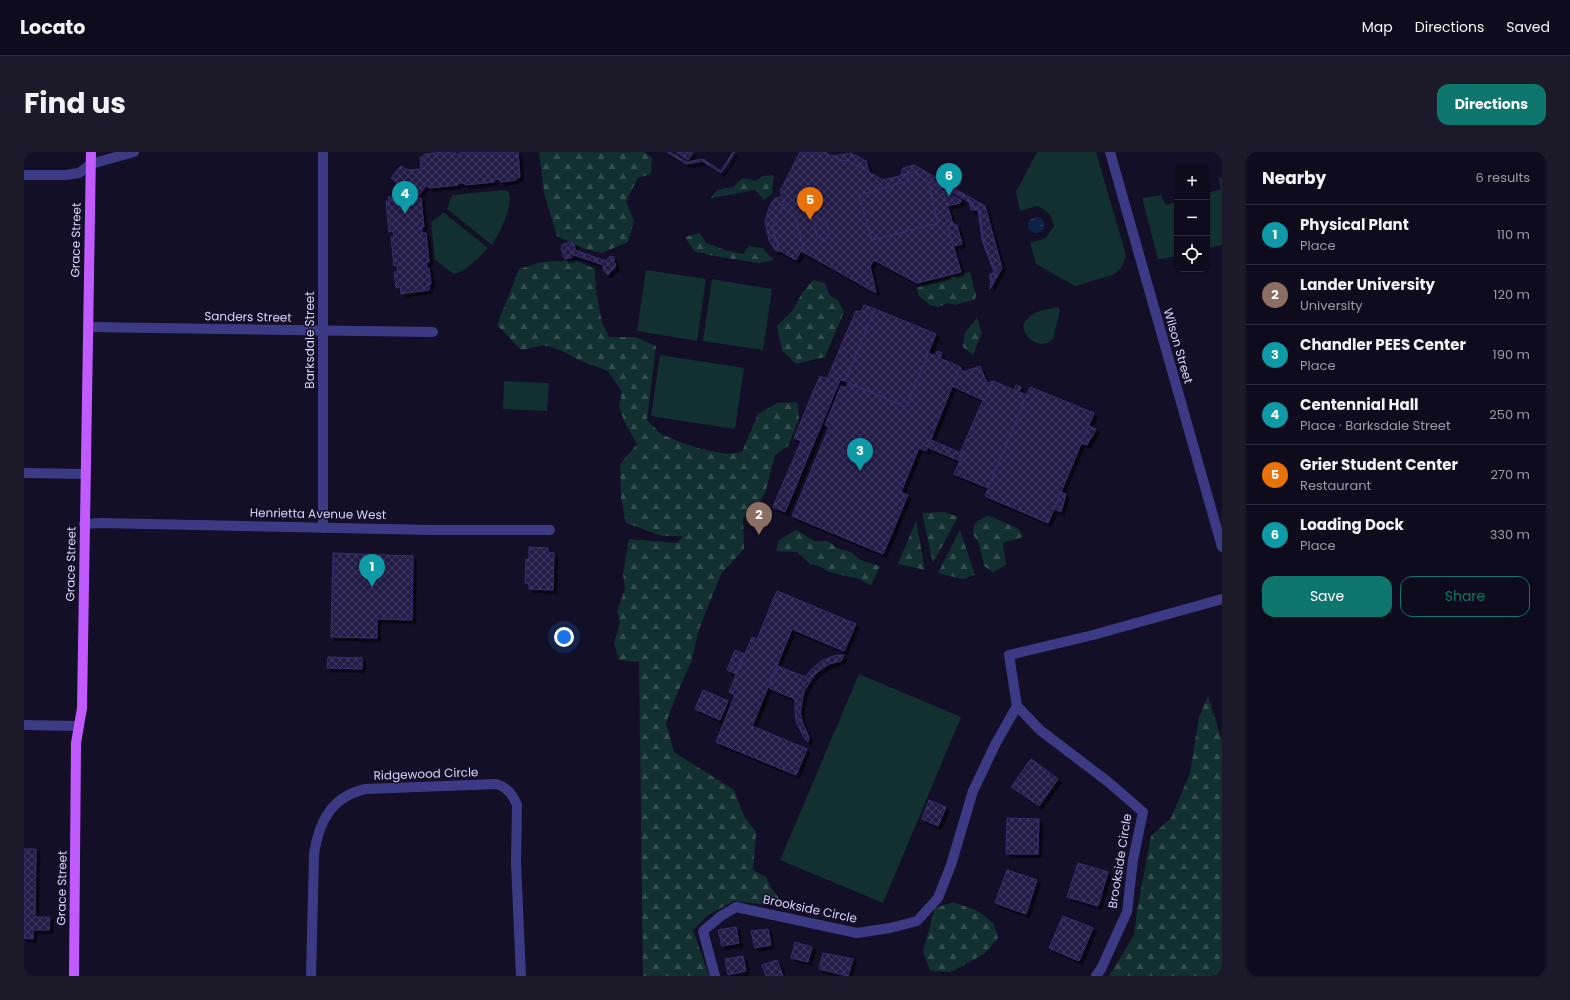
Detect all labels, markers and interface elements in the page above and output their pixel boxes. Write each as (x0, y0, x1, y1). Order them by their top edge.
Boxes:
text: Locato (20, 14, 85, 41)
text: Map (1362, 17, 1393, 37)
text: Directions (1415, 17, 1484, 37)
text: Saved (1506, 17, 1550, 37)
text: Find us (24, 84, 126, 123)
button: Directions (1437, 84, 1546, 125)
pin: 6 (936, 163, 962, 196)
map controls (1174, 164, 1210, 272)
button: + (1174, 164, 1210, 200)
text: Nearby (1262, 166, 1326, 190)
text: 6 results (1476, 168, 1530, 187)
pin: 4 (392, 181, 418, 214)
pin: 5 (797, 187, 823, 220)
button: − (1174, 200, 1210, 236)
street label: Grace Street (66, 202, 85, 278)
text: Physical Plant (1300, 214, 1409, 235)
text: 1 (1273, 225, 1277, 244)
text: 110 m (1497, 225, 1530, 244)
button: locate (1174, 236, 1210, 272)
text: Place (1300, 236, 1335, 255)
text: Lander University (1300, 274, 1435, 295)
text: 2 (1271, 285, 1279, 304)
text: 120 m (1493, 285, 1530, 304)
street label: Barksdale Street (301, 291, 318, 389)
text: University (1300, 296, 1363, 315)
street label: Wilson Street (1160, 306, 1197, 385)
street label: Sanders Street (204, 307, 292, 326)
text: Chandler PEES Center (1300, 334, 1466, 355)
text: 3 (1271, 345, 1279, 364)
text: 190 m (1493, 345, 1530, 364)
text: Place (1300, 356, 1335, 375)
text: Centennial Hall (1300, 394, 1419, 415)
text: 4 (1271, 405, 1279, 424)
text: 250 m (1489, 405, 1530, 424)
text: Place · Barksdale Street (1300, 416, 1451, 435)
pin: 3 (847, 438, 873, 471)
text: Grier Student Center (1300, 454, 1458, 475)
text: 5 (1271, 465, 1279, 484)
text: 270 m (1490, 465, 1530, 484)
text: Restaurant (1300, 476, 1371, 495)
pin: 2 (746, 502, 772, 535)
street label: Henrietta Avenue West (250, 504, 386, 523)
text: Loading Dock (1300, 514, 1404, 535)
text: 6 (1271, 525, 1279, 544)
text: 330 m (1490, 525, 1530, 544)
street label: Grace Street (61, 526, 80, 602)
text: Place (1300, 536, 1335, 555)
pin: 1 (359, 554, 385, 587)
button: Save (1262, 576, 1392, 617)
button: Share (1400, 576, 1530, 617)
your location (554, 627, 574, 647)
street label: Ridgewood Circle (373, 763, 479, 784)
street label: Brookside Circle (1104, 812, 1135, 910)
street label: Grace Street (52, 850, 71, 926)
street label: Brookside Circle (762, 890, 859, 927)

